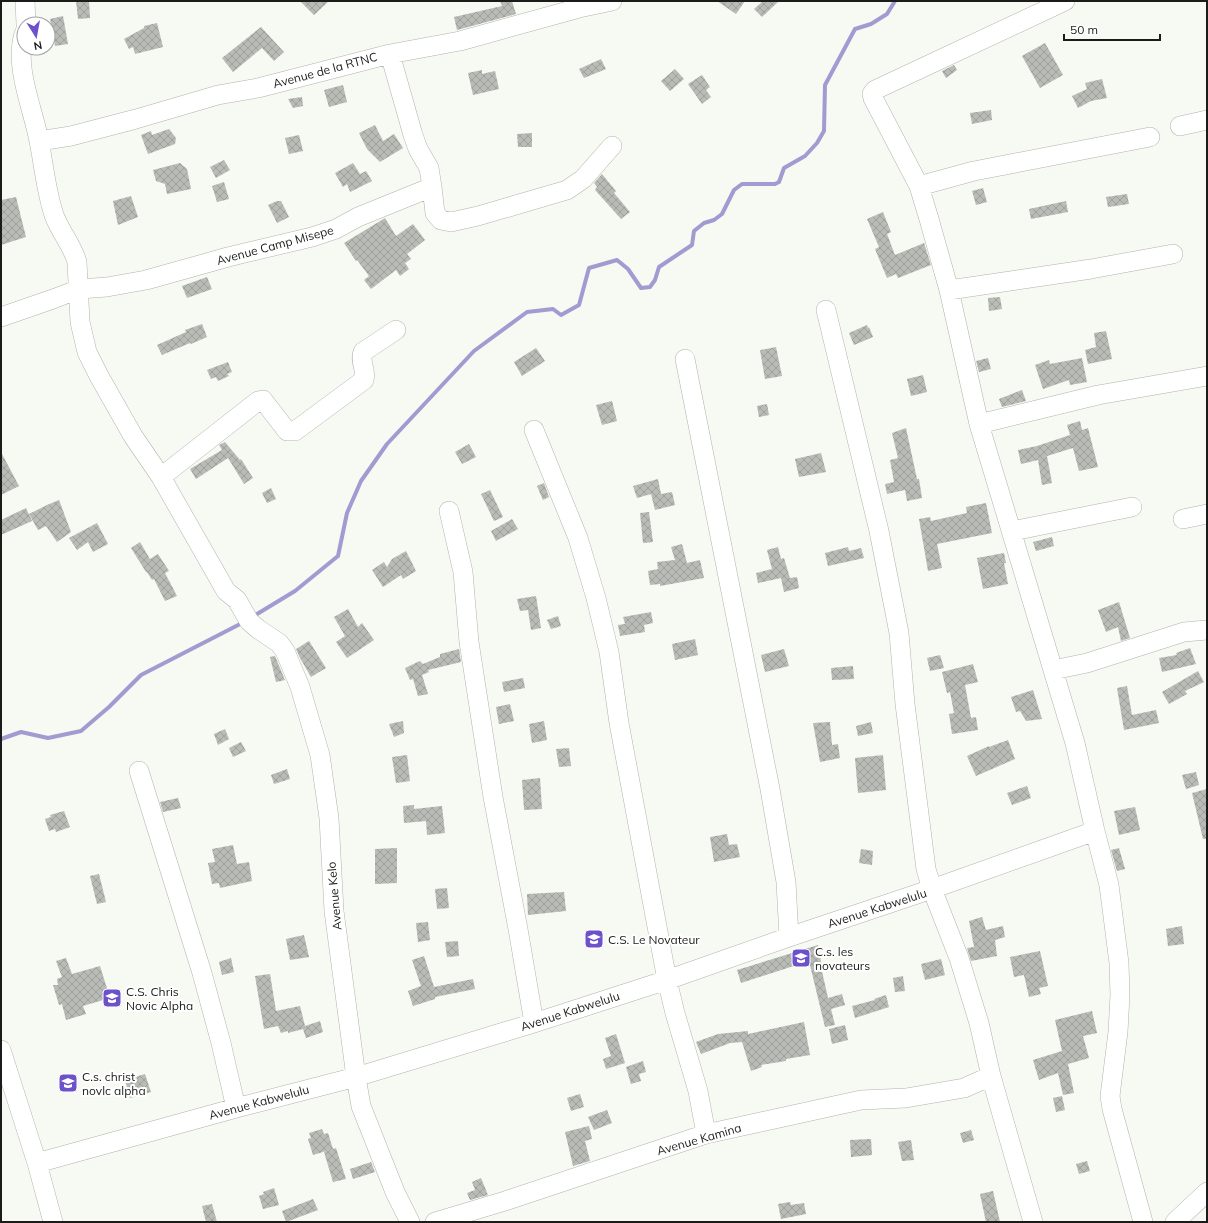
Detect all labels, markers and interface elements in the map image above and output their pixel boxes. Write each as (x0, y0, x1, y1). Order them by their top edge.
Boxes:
north arrow (16, 16, 56, 56)
scale bar (1064, 16, 1160, 42)
text: 50 m (1070, 22, 1098, 37)
text: N (32, 38, 43, 53)
street label: Avenue de la RTNC (271, 49, 379, 91)
street label: Avenue Camp Misepe (215, 222, 335, 268)
street label: Avenue Kelo (324, 861, 344, 931)
street label: Avenue Kabwelulu (826, 885, 928, 931)
school or university icon: C.S. Le Novateur (583, 928, 605, 950)
place label: C.S. Le Novateur (608, 932, 700, 947)
place label: C.s. les novateurs (815, 944, 870, 973)
school or university icon: C.s. les novateurs (790, 947, 812, 969)
place label: C.S. Chris Novic Alpha (126, 984, 193, 1013)
school or university icon: C.S. Chris Novic Alpha (101, 987, 123, 1009)
street label: Avenue Kabwelulu (519, 988, 621, 1034)
place label: C.s. christ novlc alpha (82, 1069, 146, 1098)
school or university icon: C.s. christ novlc alpha (57, 1072, 79, 1094)
street label: Avenue Kabwelulu (207, 1081, 311, 1123)
street label: Avenue Kamina (655, 1120, 743, 1158)

